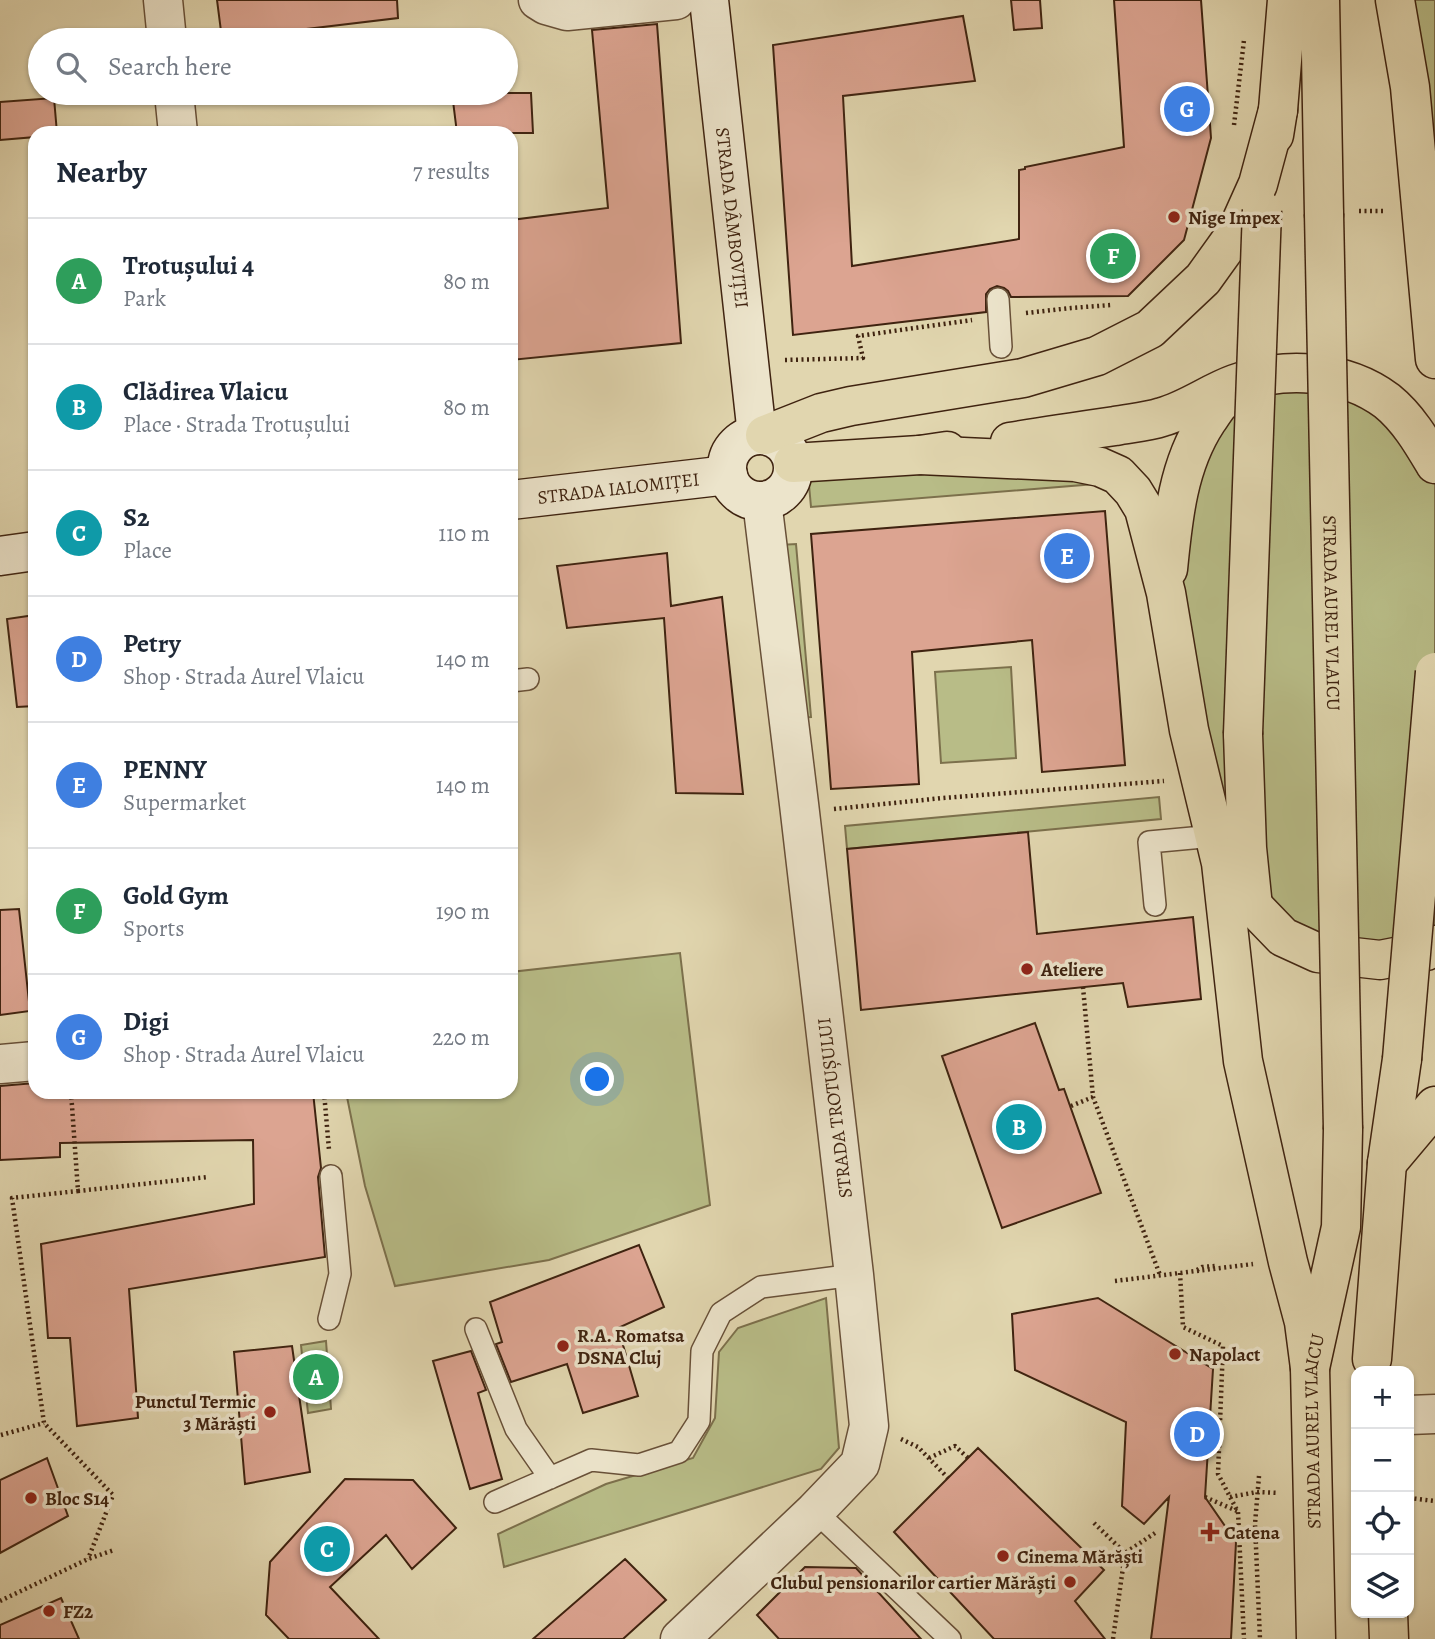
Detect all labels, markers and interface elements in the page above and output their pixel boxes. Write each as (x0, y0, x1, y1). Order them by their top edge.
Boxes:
search box (28, 28, 518, 105)
icon: search (52, 48, 90, 86)
text: Search here (108, 49, 232, 84)
pin: G (1164, 83, 1210, 135)
street label: STRADA DÂMBOVIȚEI (709, 126, 755, 310)
text: Nearby (56, 152, 147, 192)
text: 7 results (413, 156, 490, 187)
place label: Nige Impex (1188, 205, 1280, 231)
marker: Nige Impex (1166, 209, 1182, 225)
pin: F (1090, 230, 1136, 282)
text: Trotușului 4 (123, 248, 254, 283)
text: A (72, 266, 86, 297)
text: 80 m (443, 266, 490, 297)
text: Park (123, 283, 166, 314)
text: Clădirea Vlaicu (123, 374, 288, 409)
text: B (72, 392, 86, 423)
text: 80 m (443, 392, 490, 423)
text: Place · Strada Trotușului (123, 409, 350, 440)
street label: STRADA IALOMIȚEI (536, 466, 701, 511)
text: S2 (123, 500, 150, 535)
street label: STRADA AUREL VLAICU (1316, 515, 1346, 711)
text: C (72, 518, 86, 549)
text: 110 m (438, 518, 490, 549)
pin: E (1044, 530, 1090, 582)
text: Place (123, 535, 172, 566)
text: Petry (123, 626, 181, 661)
text: D (71, 644, 87, 675)
text: 140 m (436, 644, 490, 675)
text: Shop · Strada Aurel Vlaicu (123, 661, 364, 692)
text: PENNY (123, 752, 207, 787)
text: E (72, 770, 86, 801)
text: 140 m (436, 770, 490, 801)
text: Supermarket (123, 787, 246, 818)
text: Gold Gym (123, 878, 229, 913)
text: F (73, 896, 85, 927)
text: 190 m (436, 896, 490, 927)
text: Sports (123, 913, 184, 944)
place label: Ateliere (1040, 957, 1104, 983)
marker: Ateliere (1019, 961, 1035, 977)
text: Digi (123, 1004, 169, 1039)
street label: STRADA TROTUȘULUI (811, 1016, 859, 1200)
text: G (71, 1022, 87, 1053)
text: 220 m (432, 1022, 490, 1053)
text: Shop · Strada Aurel Vlaicu (123, 1039, 364, 1070)
your location (580, 1062, 614, 1096)
pin: B (996, 1101, 1042, 1153)
place label: R.A. Romatsa DSNA Cluj (577, 1323, 685, 1371)
street label: STRADA AUREL VLAICU (1298, 1331, 1331, 1529)
marker: R.A. Romatsa DSNA Cluj (555, 1338, 571, 1354)
place label: Napolact (1189, 1342, 1261, 1368)
marker: Napolact (1167, 1346, 1183, 1362)
pin: A (293, 1351, 339, 1403)
map controls (1351, 1366, 1414, 1618)
button: + (1351, 1366, 1414, 1429)
place label: Punctul Termic 3 Mărăști (135, 1389, 256, 1437)
marker: Punctul Termic 3 Mărăști (262, 1404, 278, 1420)
pin: D (1174, 1408, 1220, 1460)
button: − (1351, 1429, 1414, 1492)
place label: Bloc S14 (45, 1486, 109, 1512)
marker: Bloc S14 (23, 1490, 39, 1506)
button: locate (1351, 1492, 1414, 1555)
place label: Catena (1224, 1520, 1281, 1546)
pin: C (304, 1523, 350, 1575)
marker: Catena (1202, 1524, 1218, 1540)
place label: Cinema Mărăști (1017, 1544, 1143, 1570)
marker: Cinema Mărăști (995, 1548, 1011, 1564)
button: layers (1351, 1555, 1414, 1618)
place label: Clubul pensionarilor cartier Mărăști (771, 1570, 1056, 1596)
marker: Clubul pensionarilor cartier Mărăști (1062, 1574, 1078, 1590)
place label: FZ2 (63, 1599, 93, 1625)
marker: FZ2 (41, 1603, 57, 1619)

